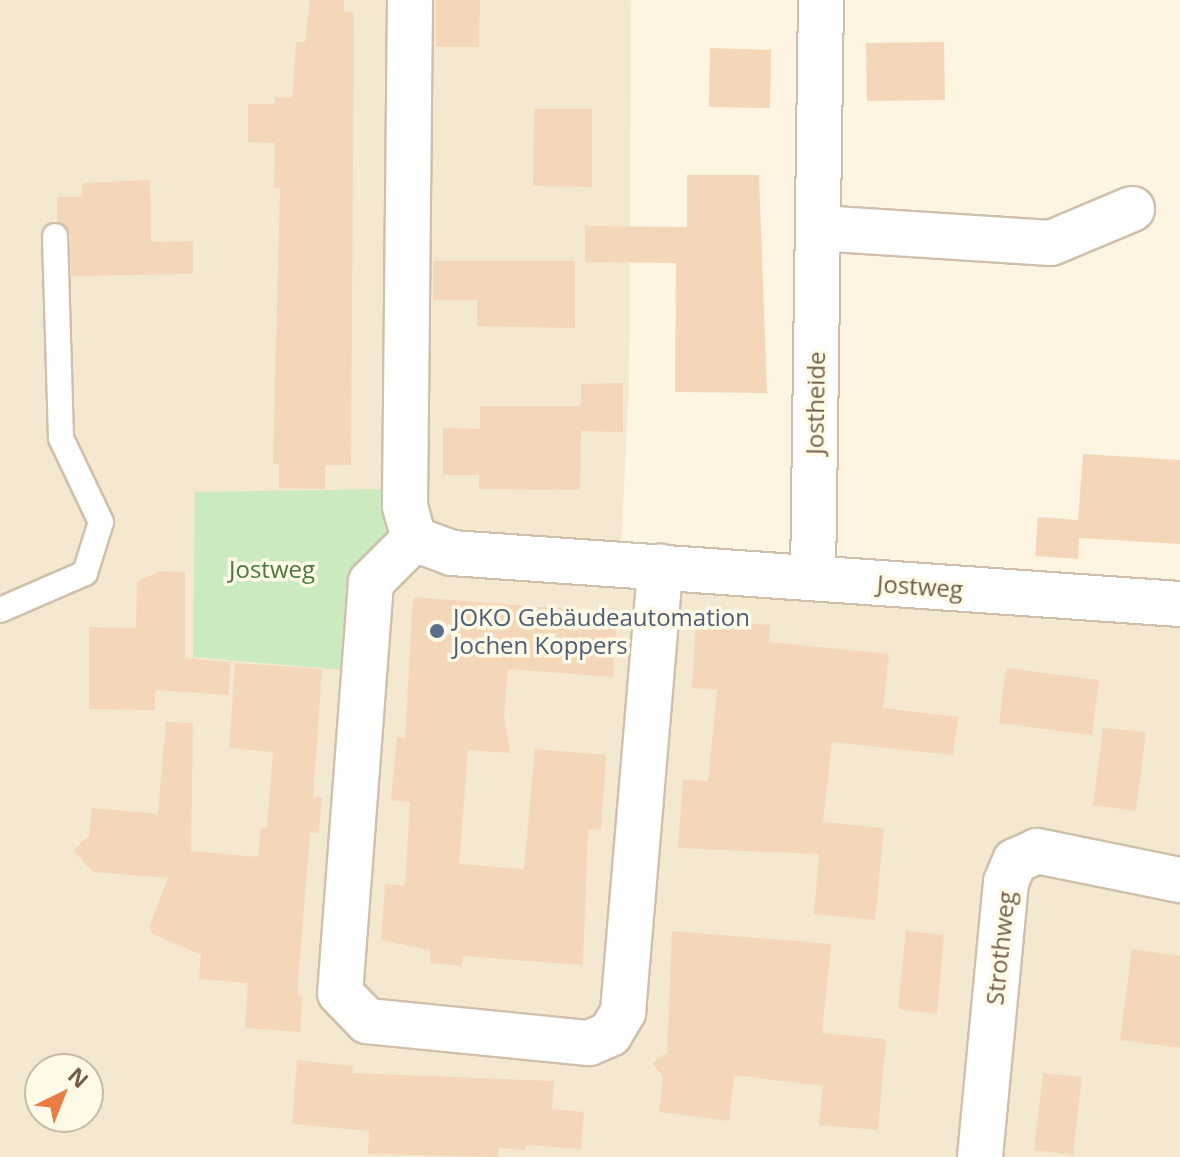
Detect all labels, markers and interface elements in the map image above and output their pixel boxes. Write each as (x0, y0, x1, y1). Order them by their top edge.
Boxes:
street label: Jostheide (800, 351, 830, 455)
park label: Jostweg (229, 555, 315, 583)
street label: Jostweg (876, 569, 964, 603)
place label: JOKO Gebäudeautomation Jochen Koppers (453, 603, 750, 659)
marker: JOKO Gebäudeautomation Jochen Koppers (428, 622, 446, 640)
street label: Strothweg (980, 890, 1020, 1006)
north arrow (24, 1053, 104, 1133)
text: N (62, 1060, 96, 1094)

